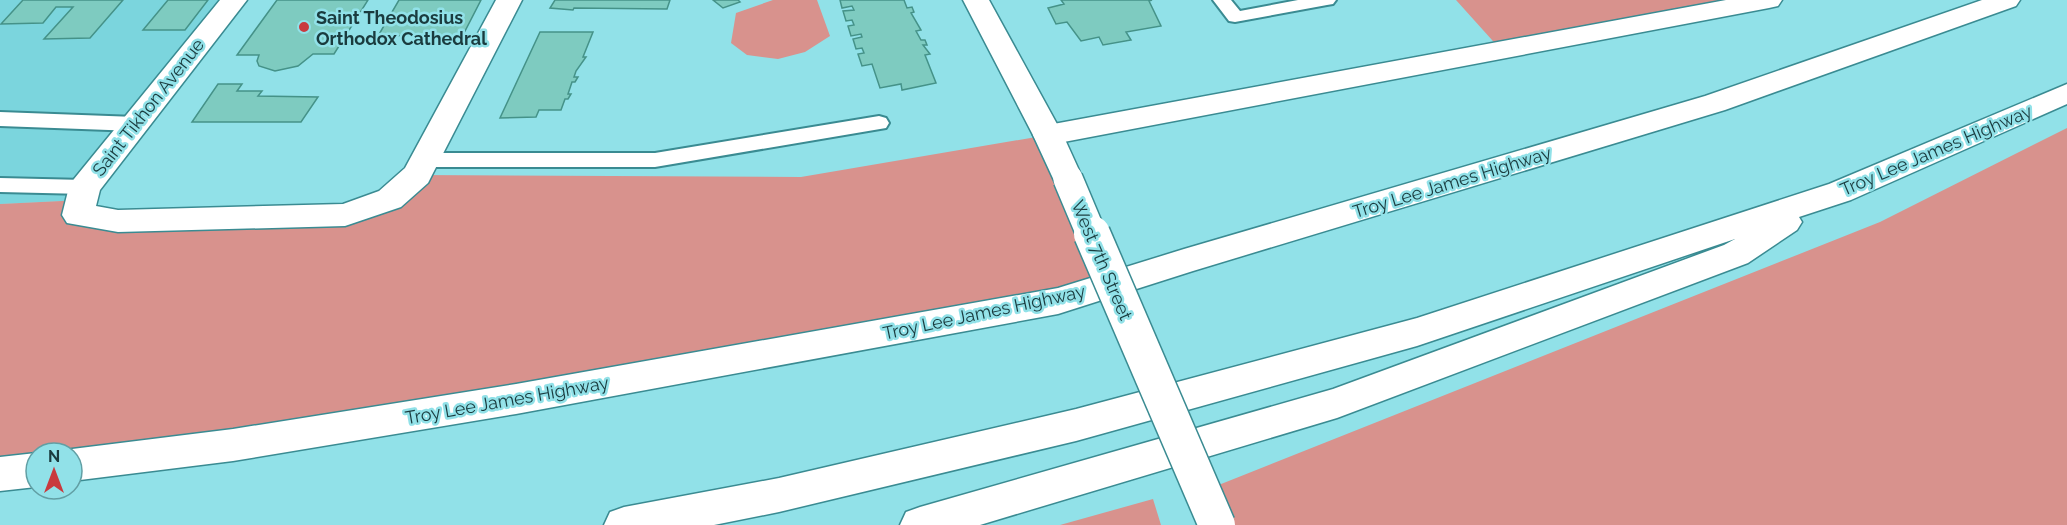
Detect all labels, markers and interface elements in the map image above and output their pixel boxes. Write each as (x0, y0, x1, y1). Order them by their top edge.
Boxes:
place label: Saint Theodosius Orthodox Cathedral (316, 7, 487, 49)
marker: Saint Theodosius Orthodox Cathedral (297, 20, 311, 34)
street label: Saint Tikhon Avenue (88, 34, 208, 180)
street label: Troy Lee James Highway (1837, 100, 2035, 200)
street label: Troy Lee James Highway (1350, 142, 1554, 222)
street label: West 7th Street (1067, 197, 1137, 323)
street label: Troy Lee James Highway (881, 280, 1087, 344)
street label: Troy Lee James Highway (404, 372, 611, 428)
north arrow (24, 441, 84, 501)
text: N (48, 447, 60, 466)

